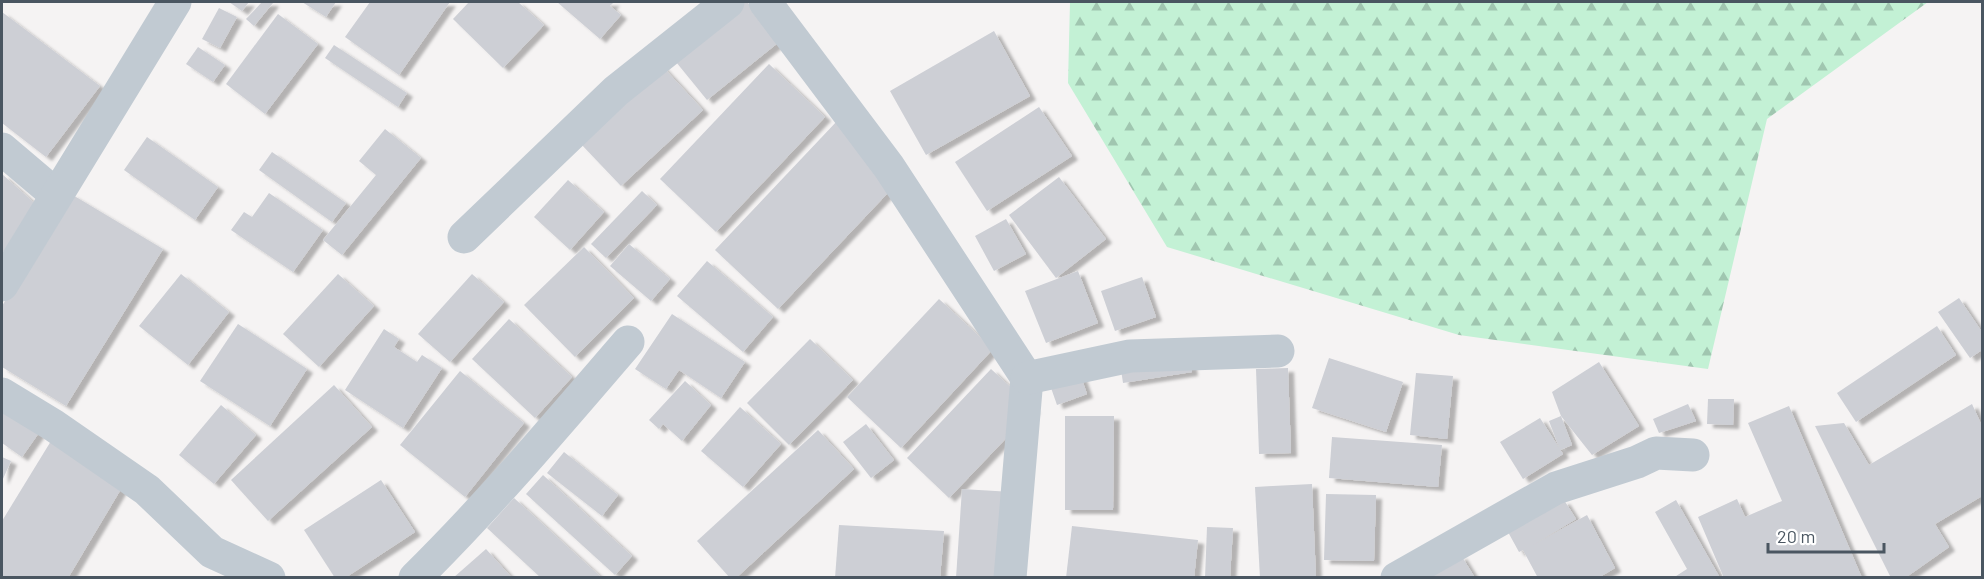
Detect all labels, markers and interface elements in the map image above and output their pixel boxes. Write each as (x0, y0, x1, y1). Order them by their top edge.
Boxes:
scale bar (1768, 516, 1884, 554)
text: 20 m (1777, 525, 1815, 547)

